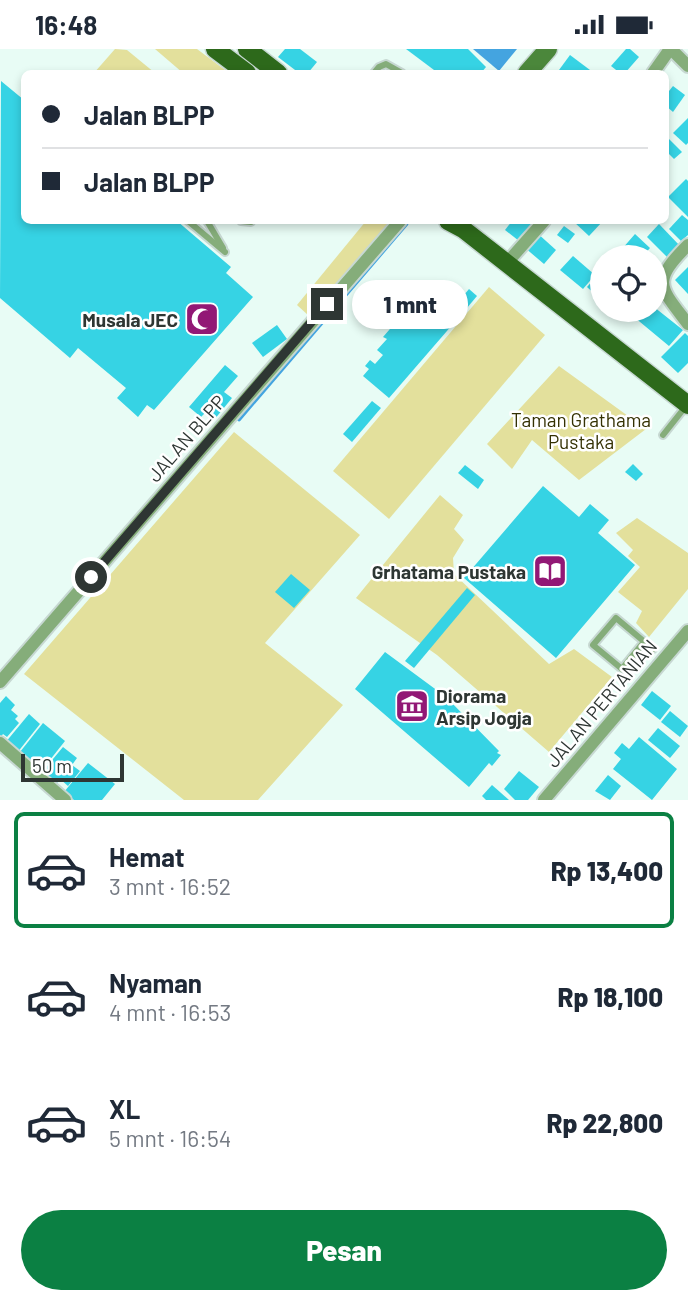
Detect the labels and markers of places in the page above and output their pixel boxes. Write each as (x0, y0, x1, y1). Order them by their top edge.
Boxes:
mosque icon: Musala JEC (183, 300, 221, 338)
place label: Musala JEC (82, 308, 178, 331)
library icon: Grhatama Pustaka (531, 552, 569, 590)
place label: Grhatama Pustaka (372, 560, 526, 583)
place label: Diorama Arsip Jogja (436, 684, 532, 729)
museum icon: Diorama Arsip Jogja (393, 687, 431, 725)

